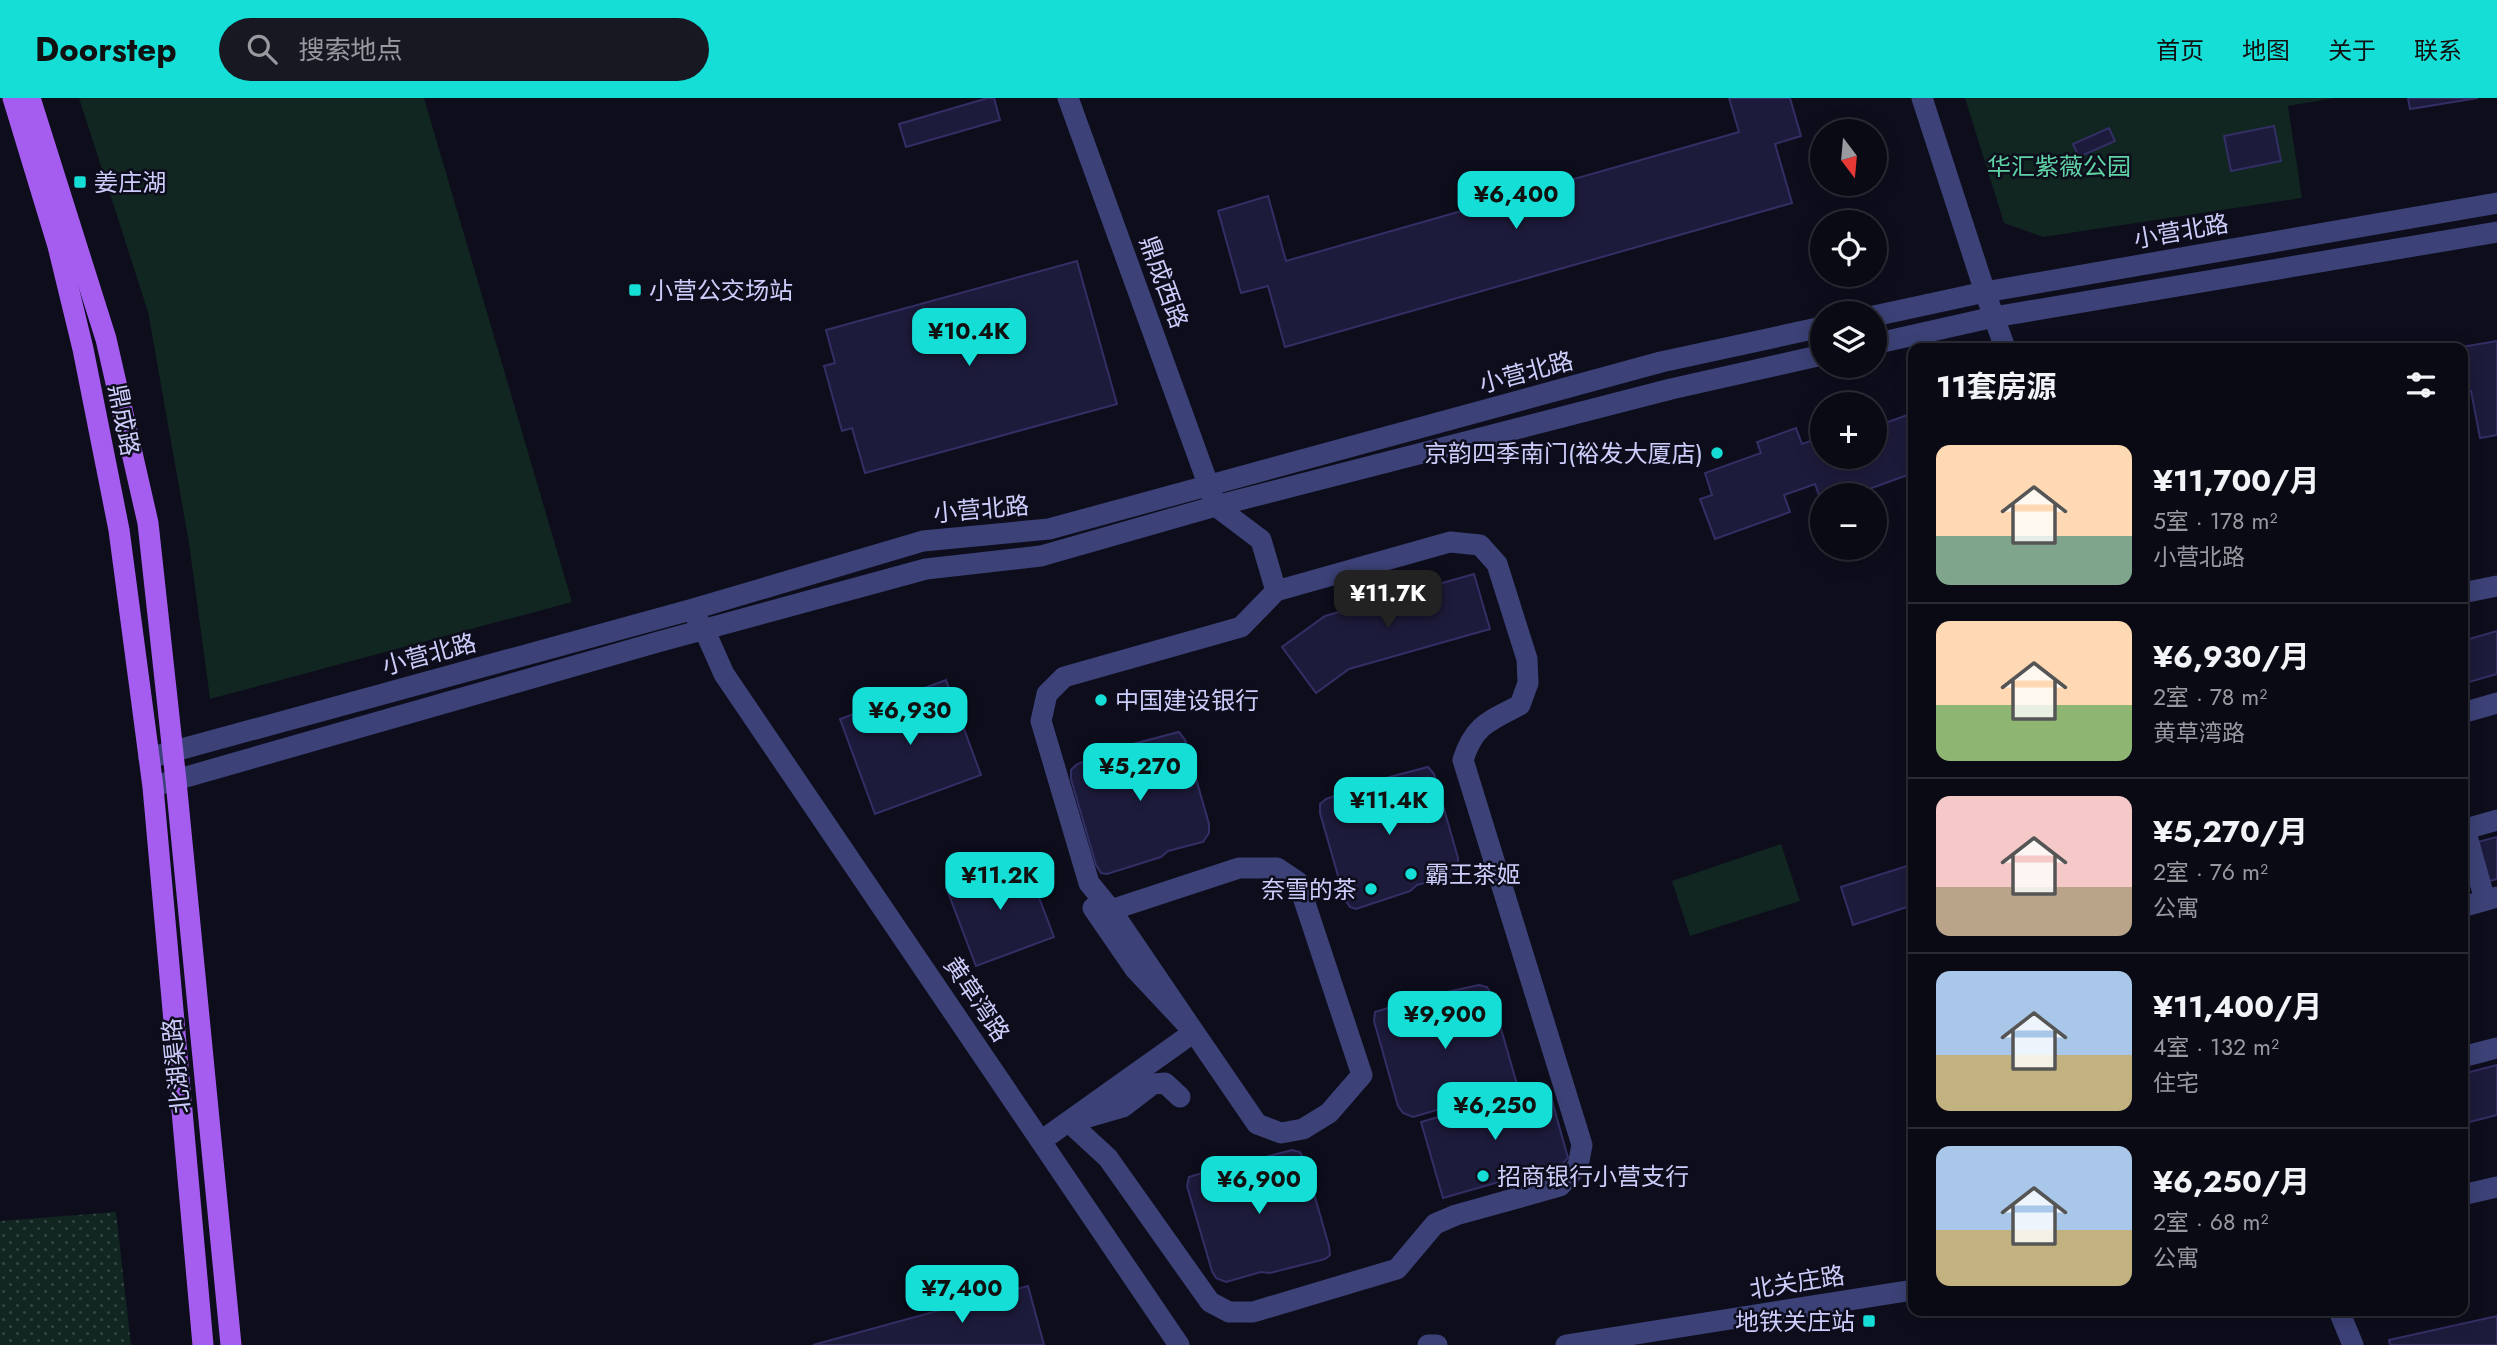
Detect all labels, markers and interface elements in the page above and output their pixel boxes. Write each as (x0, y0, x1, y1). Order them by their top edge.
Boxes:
search box (219, 18, 709, 81)
text: Doorstep (35, 26, 177, 73)
icon: search (243, 30, 281, 68)
text: 搜索地点 (299, 31, 403, 69)
text: 首页 (2156, 33, 2204, 68)
text: 地图 (2242, 33, 2290, 68)
text: 关于 (2328, 33, 2376, 68)
text: 联系 (2414, 33, 2462, 68)
north arrow (1810, 119, 1886, 196)
map controls (1810, 119, 1887, 560)
park label: 华汇紫薇公园 (1987, 149, 2131, 184)
place label: 姜庄湖 (94, 165, 166, 200)
pin: ¥6,400 (1459, 172, 1573, 231)
marker: 姜庄湖 (72, 174, 88, 190)
text: ¥6,400 (1474, 177, 1558, 211)
street label: 小营北路 (2131, 205, 2231, 257)
button: locate (1810, 210, 1887, 287)
street label: 鼎成西路 (1131, 231, 1197, 333)
place label: 小营公交场站 (649, 273, 793, 308)
marker: 小营公交场站 (627, 282, 643, 298)
button: layers (1810, 301, 1887, 378)
pin: ¥10.4K (912, 308, 1026, 368)
text: ¥10.4K (928, 314, 1010, 348)
street label: 小营北路 (1475, 343, 1577, 401)
text: 11套房源 (1936, 365, 2057, 408)
icon: filters (2402, 366, 2440, 404)
street label: 鼎成路 (100, 381, 148, 459)
button: + (1810, 392, 1887, 469)
place label: 京韵四季南门(裕发大厦店) (1424, 436, 1703, 471)
marker: 京韵四季南门(裕发大厦店) (1709, 445, 1725, 461)
text: ¥11,700/月 (2153, 459, 2319, 502)
icon: home (1992, 473, 2076, 557)
button: − (1810, 483, 1887, 560)
street label: 小营北路 (932, 487, 1030, 531)
text: 5室 · 178 m² (2153, 504, 2277, 538)
text: 小营北路 (2153, 540, 2245, 574)
pin: ¥11.7K (1331, 570, 1445, 630)
text: ¥11.7K (1350, 576, 1426, 610)
street label: 小营北路 (378, 625, 480, 683)
text: ¥6,930/月 (2153, 635, 2310, 678)
icon: home (1992, 649, 2076, 733)
text: 2室 · 78 m² (2153, 680, 2267, 714)
place label: 中国建设银行 (1115, 683, 1259, 718)
pin: ¥6,930 (853, 688, 967, 747)
marker: 中国建设银行 (1093, 692, 1109, 708)
text: ¥6,930 (868, 693, 952, 727)
text: 黄草湾路 (2153, 716, 2245, 750)
pin: ¥5,270 (1083, 744, 1197, 803)
text: ¥5,270 (1099, 749, 1181, 783)
pin: ¥11.4K (1332, 778, 1446, 837)
text: ¥11.4K (1350, 783, 1428, 817)
text: ¥5,270/月 (2153, 810, 2308, 853)
icon: home (1992, 824, 2076, 908)
pin: ¥11.2K (943, 852, 1057, 912)
text: 2室 · 76 m² (2153, 855, 2268, 889)
place label: 霸王茶姬 (1425, 857, 1521, 892)
text: ¥11.2K (961, 858, 1039, 892)
marker: 霸王茶姬 (1403, 866, 1419, 882)
place label: 奈雪的茶 (1261, 872, 1357, 907)
marker: 奈雪的茶 (1363, 881, 1379, 897)
text: 公寓 (2153, 891, 2199, 925)
street label: 黄草湾路 (936, 949, 1018, 1049)
text: ¥11,400/月 (2153, 985, 2322, 1028)
pin: ¥9,900 (1388, 992, 1502, 1051)
text: ¥9,900 (1404, 997, 1486, 1031)
icon: home (1992, 999, 2076, 1083)
street label: 北湖渠路 (154, 1016, 198, 1116)
text: 4室 · 132 m² (2153, 1030, 2279, 1064)
text: 住宅 (2153, 1066, 2199, 1100)
pin: ¥6,250 (1438, 1082, 1552, 1142)
text: ¥6,250 (1453, 1088, 1537, 1122)
pin: ¥6,900 (1202, 1156, 1316, 1216)
place label: 招商银行小营支行 (1497, 1159, 1689, 1194)
text: ¥6,250/月 (2153, 1160, 2310, 1203)
text: ¥6,900 (1217, 1162, 1301, 1196)
marker: 招商银行小营支行 (1475, 1168, 1491, 1184)
icon: home (1992, 1174, 2076, 1258)
text: 2室 · 68 m² (2153, 1205, 2268, 1239)
text: 公寓 (2153, 1241, 2199, 1275)
street label: 北关庄路 (1747, 1257, 1847, 1307)
pin: ¥7,400 (905, 1266, 1019, 1325)
text: ¥7,400 (922, 1271, 1002, 1305)
place label: 地铁关庄站 (1735, 1304, 1855, 1339)
marker: 地铁关庄站 (1861, 1313, 1877, 1329)

